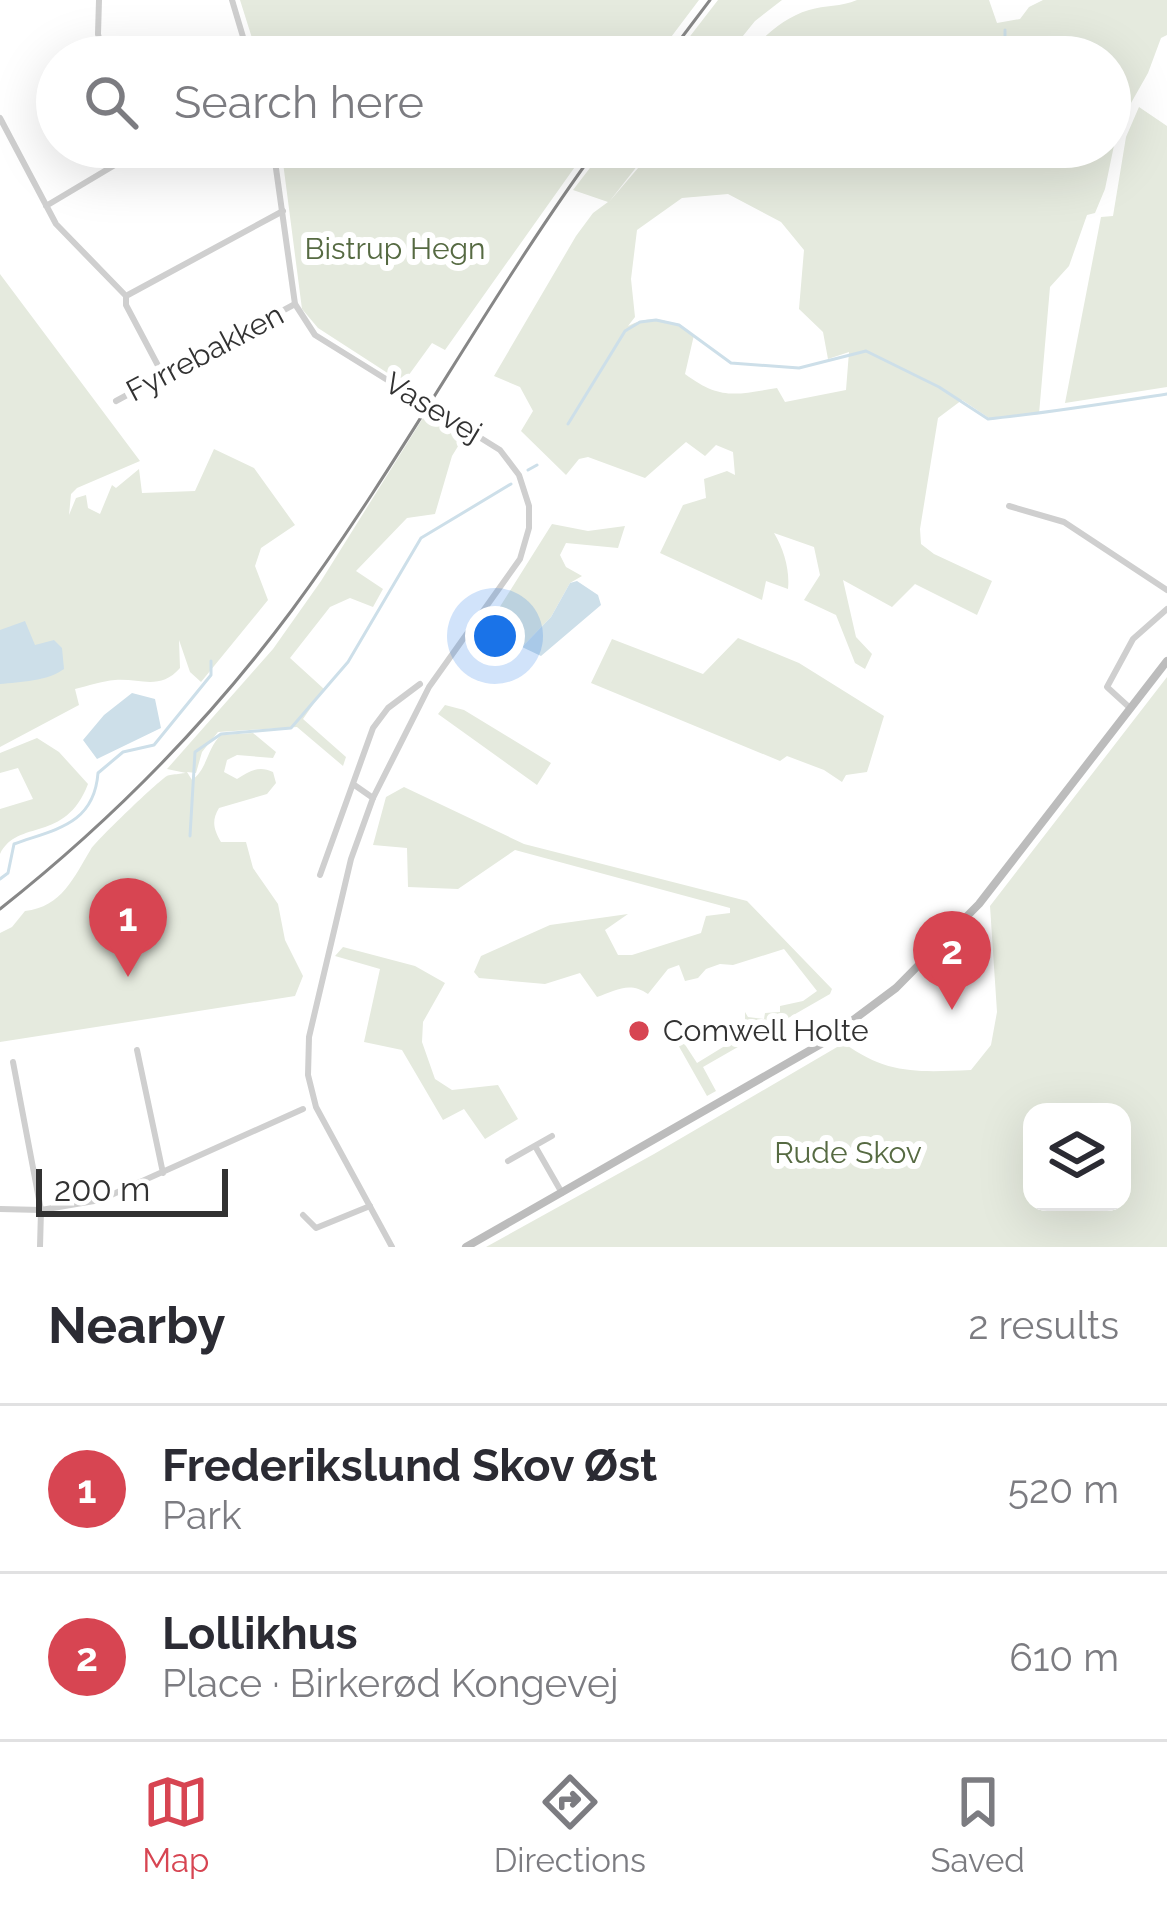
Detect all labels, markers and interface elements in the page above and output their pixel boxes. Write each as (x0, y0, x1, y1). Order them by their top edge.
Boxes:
search box (36, 36, 1131, 168)
icon: search (78, 69, 144, 135)
text: Search here (174, 76, 424, 129)
park label: Bistrup Hegn (304, 231, 486, 266)
street label: Fyrrebakken (120, 297, 289, 409)
street label: Vasevej (379, 365, 488, 450)
your location (465, 606, 525, 666)
pin: 1 (89, 878, 167, 977)
pin: 2 (913, 911, 991, 1010)
place label: Comwell Holte (663, 1013, 869, 1048)
marker: Comwell Holte (626, 1018, 652, 1044)
map controls (1023, 1103, 1131, 1211)
button: layers (1023, 1103, 1131, 1211)
park label: Rude Skov (774, 1135, 922, 1170)
scale bar (36, 1163, 228, 1216)
text: 200 m (54, 1170, 150, 1209)
text: Nearby (48, 1295, 225, 1355)
text: 2 results (968, 1302, 1119, 1348)
text: Frederikslund Skov Øst (162, 1439, 657, 1492)
text: 1 (77, 1466, 97, 1512)
text: 520 m (1008, 1466, 1119, 1512)
text: Park (162, 1492, 242, 1538)
text: Lollikhus (162, 1607, 358, 1660)
text: 2 (76, 1634, 98, 1680)
text: 610 m (1009, 1634, 1119, 1680)
text: Place · Birkerød Kongevej (162, 1660, 619, 1706)
tab: Map (142, 1769, 209, 1880)
tab: Directions (494, 1769, 646, 1880)
tab: Saved (930, 1769, 1025, 1880)

